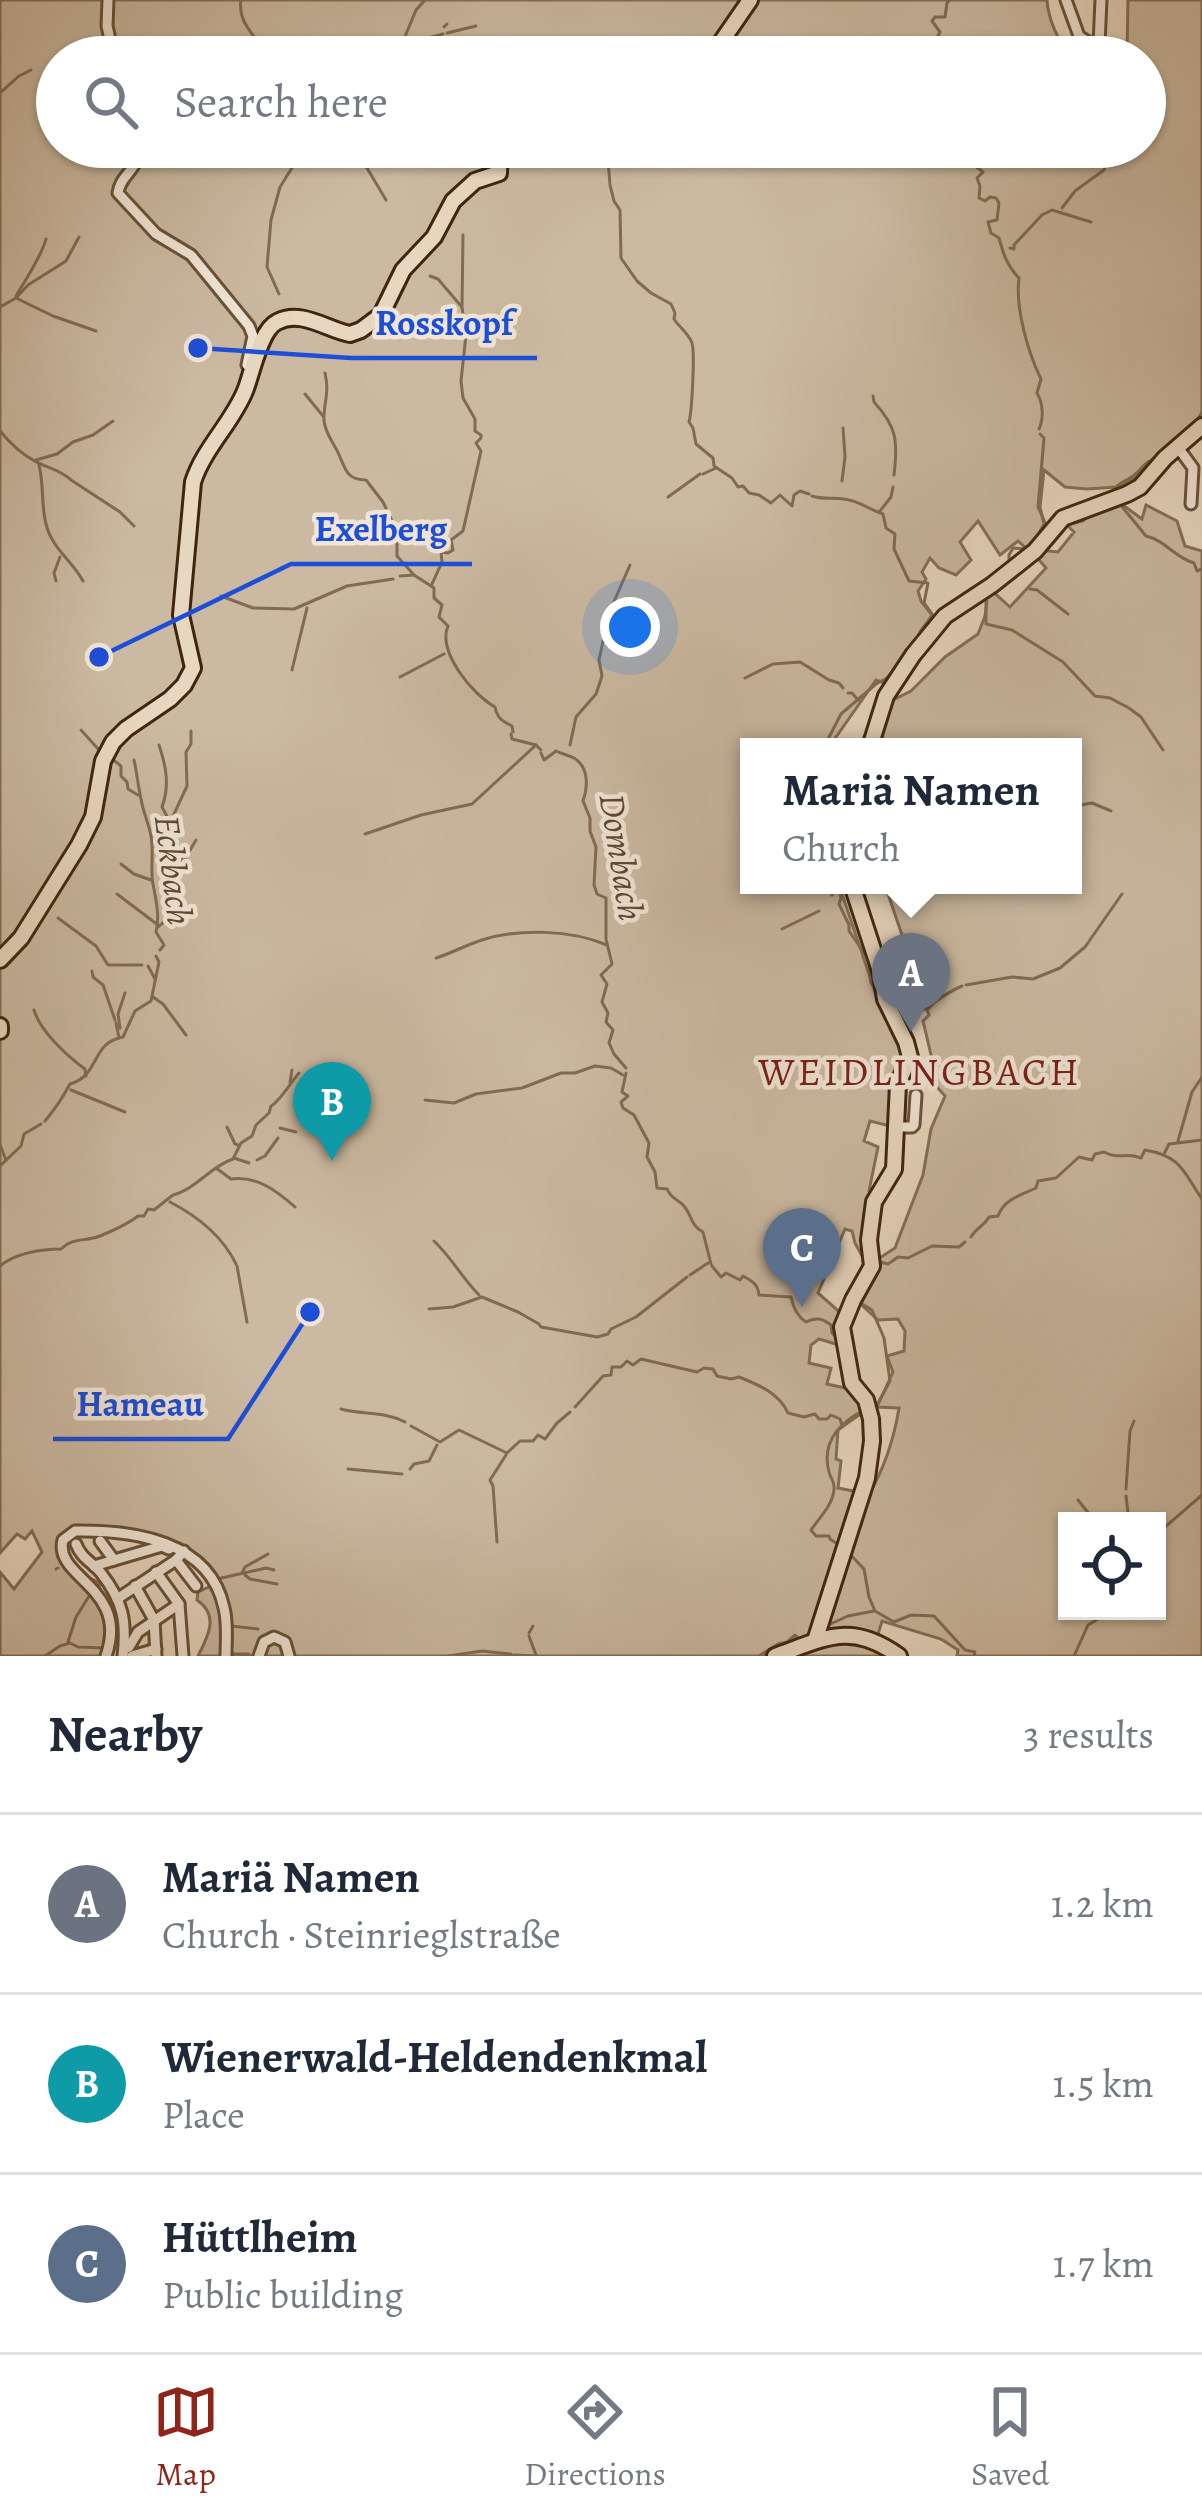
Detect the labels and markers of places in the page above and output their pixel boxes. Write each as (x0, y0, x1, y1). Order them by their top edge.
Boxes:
callout: Rosskopf (351, 286, 537, 358)
callout: Exelberg (291, 492, 472, 564)
pin: A (872, 933, 950, 1032)
pin: B (293, 1062, 371, 1161)
pin: C (763, 1208, 841, 1307)
callout: Hameau (53, 1367, 228, 1439)

